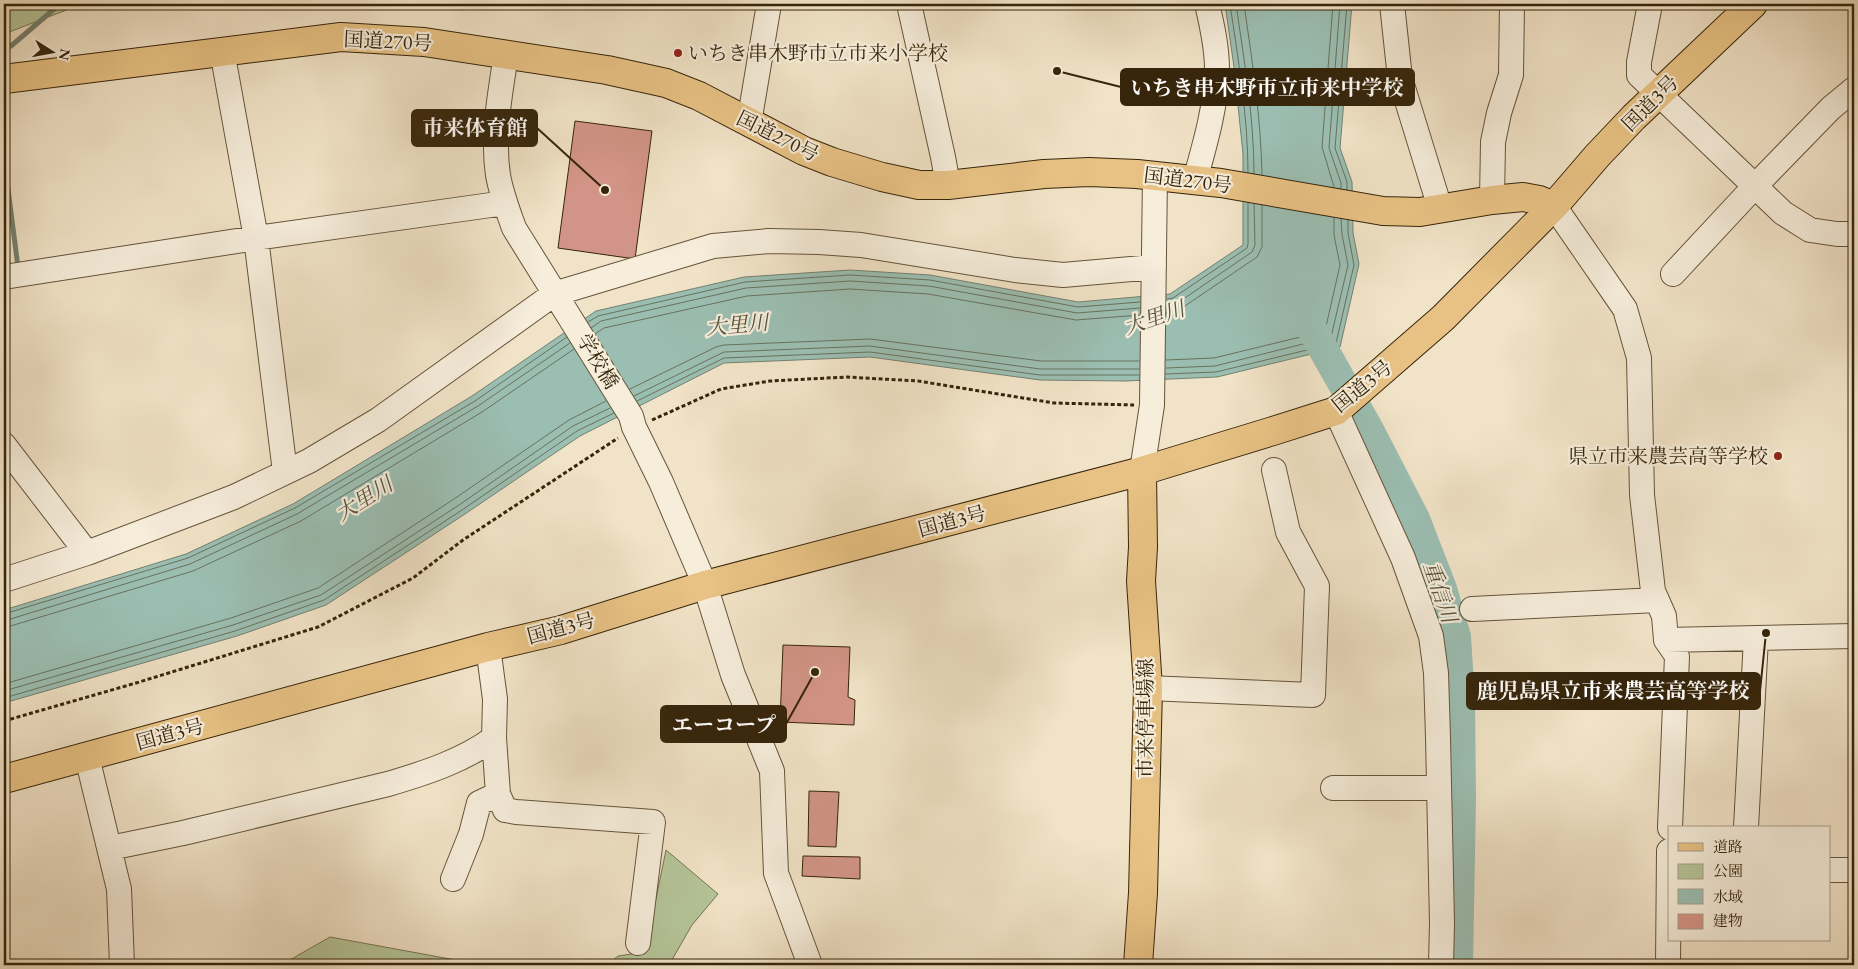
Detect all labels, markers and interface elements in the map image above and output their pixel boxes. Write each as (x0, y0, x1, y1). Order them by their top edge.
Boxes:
street label: 国道270号 (343, 26, 433, 56)
north arrow (28, 28, 78, 78)
place label: いちき串木野市立市来小学校 (688, 40, 948, 66)
text: N (55, 47, 75, 62)
marker: いちき串木野市立市来小学校 (672, 47, 684, 59)
callout: いちき串木野市立市来中学校 (1121, 69, 1414, 105)
street label: 国道3号 (1616, 69, 1684, 137)
text: いちき串木野市立市来中学校 (1131, 74, 1404, 101)
street label: 国道270号 (732, 105, 824, 167)
callout: 市来体育館 (412, 110, 537, 146)
text: 市来体育館 (423, 114, 528, 141)
street label: 国道270号 (1142, 162, 1234, 198)
water label: 大里川 (1120, 294, 1190, 341)
water label: 大里川 (704, 308, 772, 341)
street label: 学校橋 (571, 329, 625, 393)
street label: 国道3号 (1327, 354, 1397, 418)
place label: 県立市来農芸高等学校 (1568, 443, 1768, 469)
marker: 県立市来農芸高等学校 (1772, 450, 1784, 462)
water label: 大里川 (330, 469, 399, 527)
street label: 国道3号 (915, 499, 989, 543)
water label: 重信川 (1417, 558, 1464, 628)
street label: 国道3号 (524, 606, 598, 650)
street label: 市来停車場線 (1132, 658, 1158, 778)
callout: 鹿児島県立市来農芸高等学校 (1467, 673, 1760, 709)
text: 鹿児島県立市来農芸高等学校 (1477, 677, 1750, 704)
callout: エーコープ (661, 706, 786, 742)
text: エーコープ (672, 711, 776, 738)
street label: 国道3号 (133, 712, 207, 756)
legend (1668, 826, 1830, 942)
text: 道路 (1713, 837, 1743, 856)
text: 公園 (1713, 861, 1743, 880)
text: 水域 (1713, 887, 1743, 906)
text: 建物 (1713, 911, 1743, 930)

